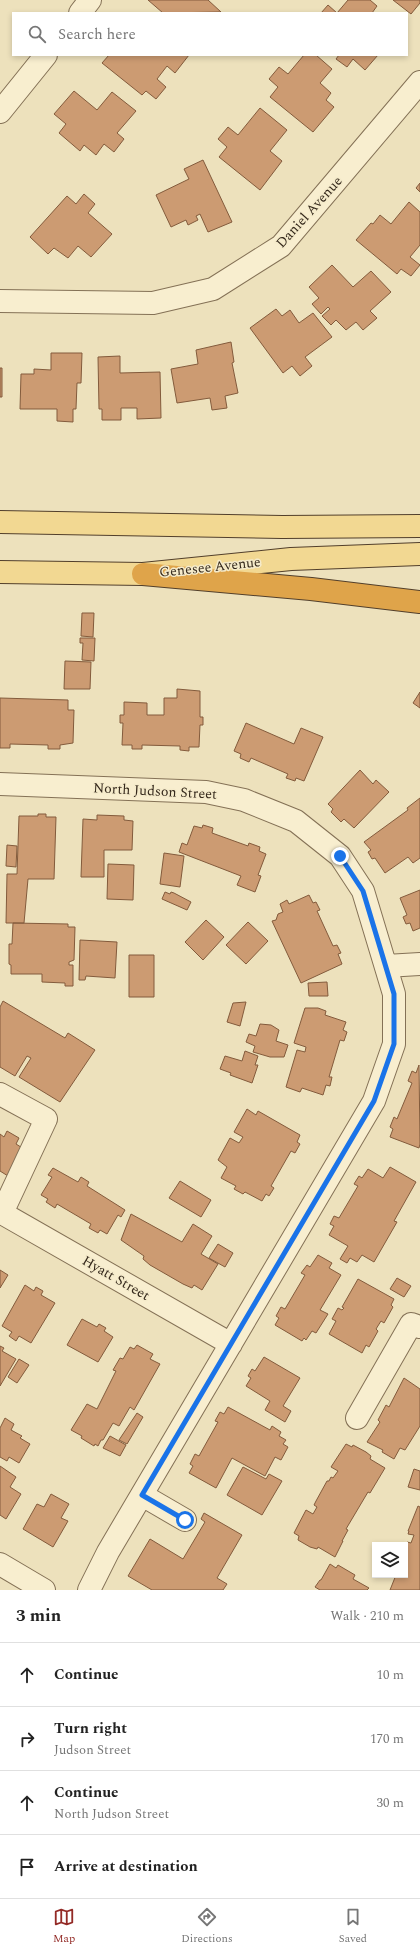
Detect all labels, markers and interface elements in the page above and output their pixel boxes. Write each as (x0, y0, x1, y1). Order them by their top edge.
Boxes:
search box (12, 12, 408, 56)
icon: search (26, 23, 48, 45)
text: Search here (58, 23, 136, 46)
street label: Daniel Avenue (271, 171, 347, 253)
street label: Genesee Avenue (158, 551, 262, 583)
street label: North Judson Street (93, 777, 217, 805)
route end (331, 847, 349, 865)
street label: Hyatt Street (78, 1250, 154, 1306)
route start (176, 1511, 194, 1529)
map controls (372, 1542, 408, 1578)
button: layers (372, 1542, 408, 1578)
text: 3 min (16, 1603, 61, 1629)
text: Walk · 210 m (330, 1606, 404, 1626)
text: Continue (54, 1663, 119, 1686)
icon: ahead (16, 1664, 38, 1686)
text: 10 m (377, 1665, 404, 1685)
text: Turn right (54, 1717, 127, 1740)
icon: right (16, 1728, 38, 1750)
text: 170 m (370, 1729, 404, 1749)
text: Judson Street (54, 1740, 131, 1760)
text: Continue (54, 1781, 119, 1804)
icon: ahead (16, 1792, 38, 1814)
text: 30 m (377, 1793, 404, 1813)
text: North Judson Street (54, 1804, 169, 1824)
text: Arrive at destination (54, 1855, 198, 1878)
icon: arrive (16, 1856, 38, 1878)
tab: Map (53, 1906, 75, 1947)
tab: Directions (181, 1906, 233, 1947)
tab: Saved (339, 1906, 367, 1947)

